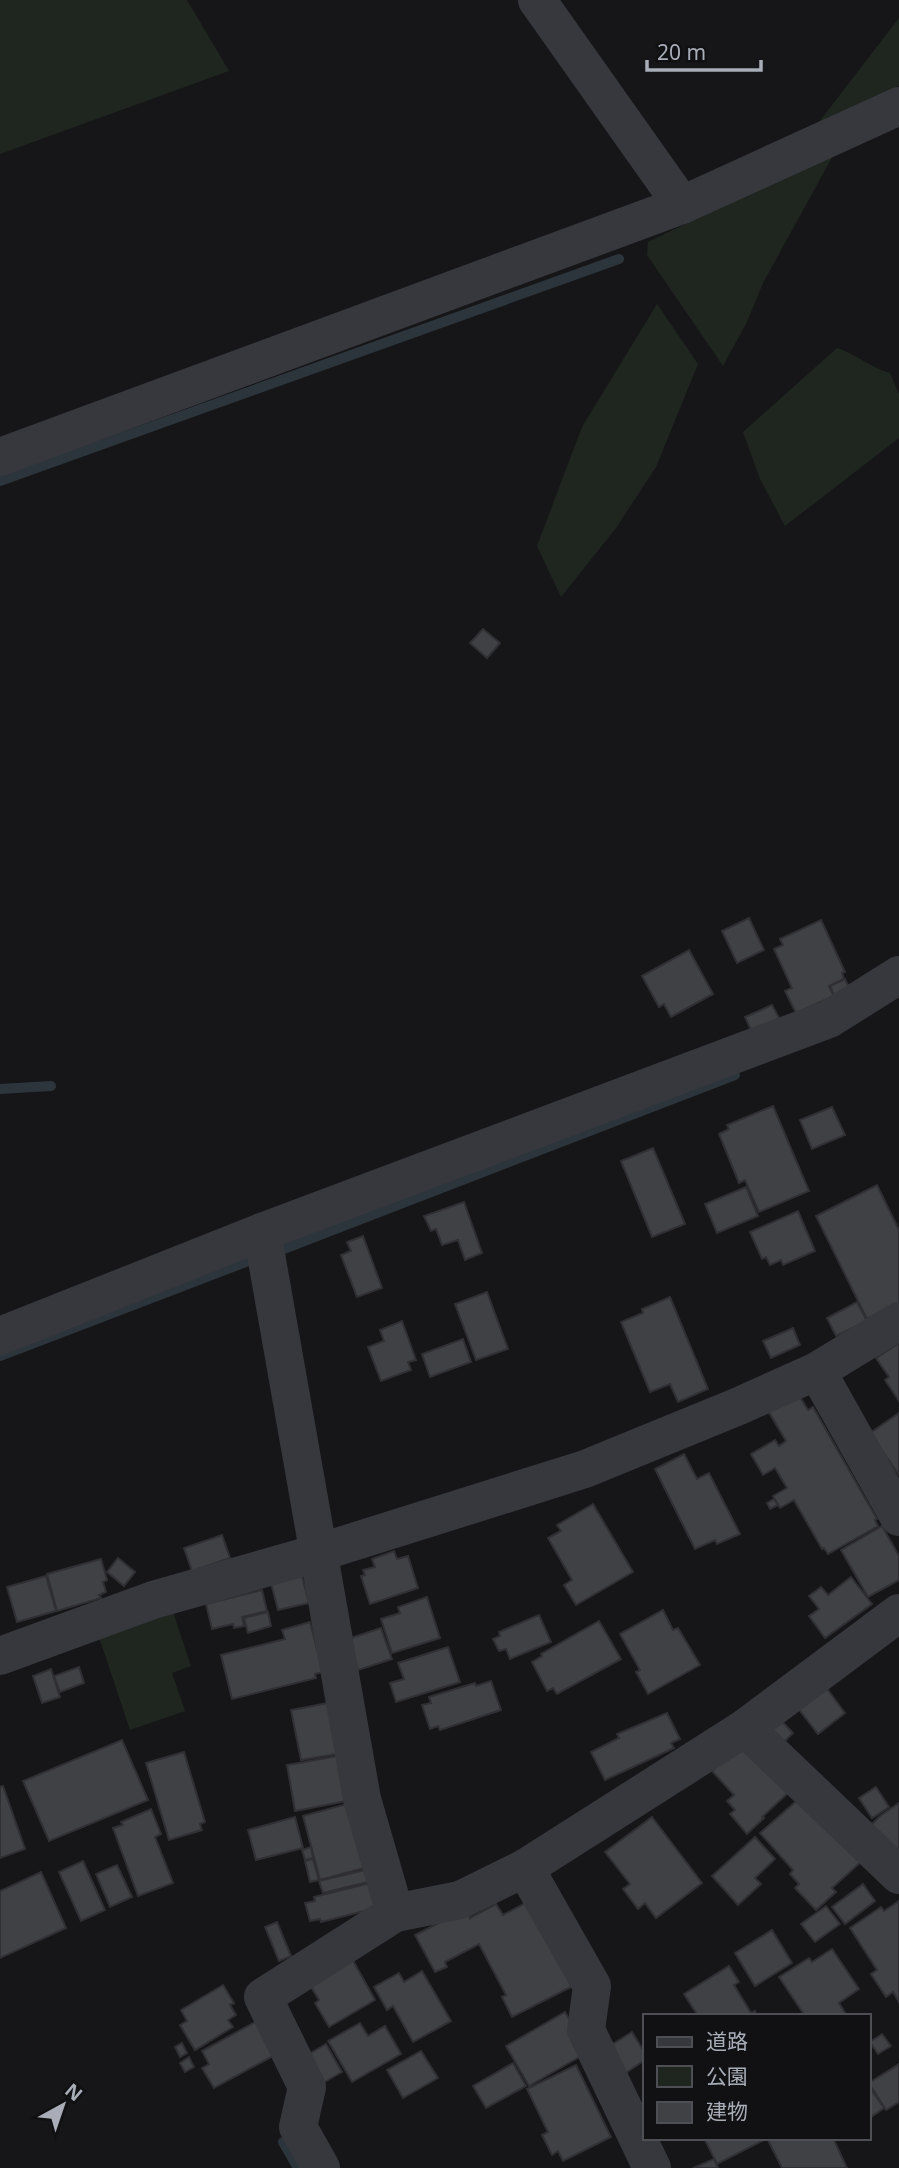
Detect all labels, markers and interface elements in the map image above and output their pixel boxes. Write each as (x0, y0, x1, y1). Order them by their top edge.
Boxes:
scale bar (647, 28, 761, 72)
text: 20 m (657, 38, 706, 66)
legend (643, 2014, 871, 2140)
text: 道路 (706, 2027, 748, 2055)
text: 公園 (706, 2062, 748, 2090)
north arrow (28, 2070, 98, 2140)
text: N (60, 2077, 88, 2107)
text: 建物 (706, 2097, 748, 2125)

